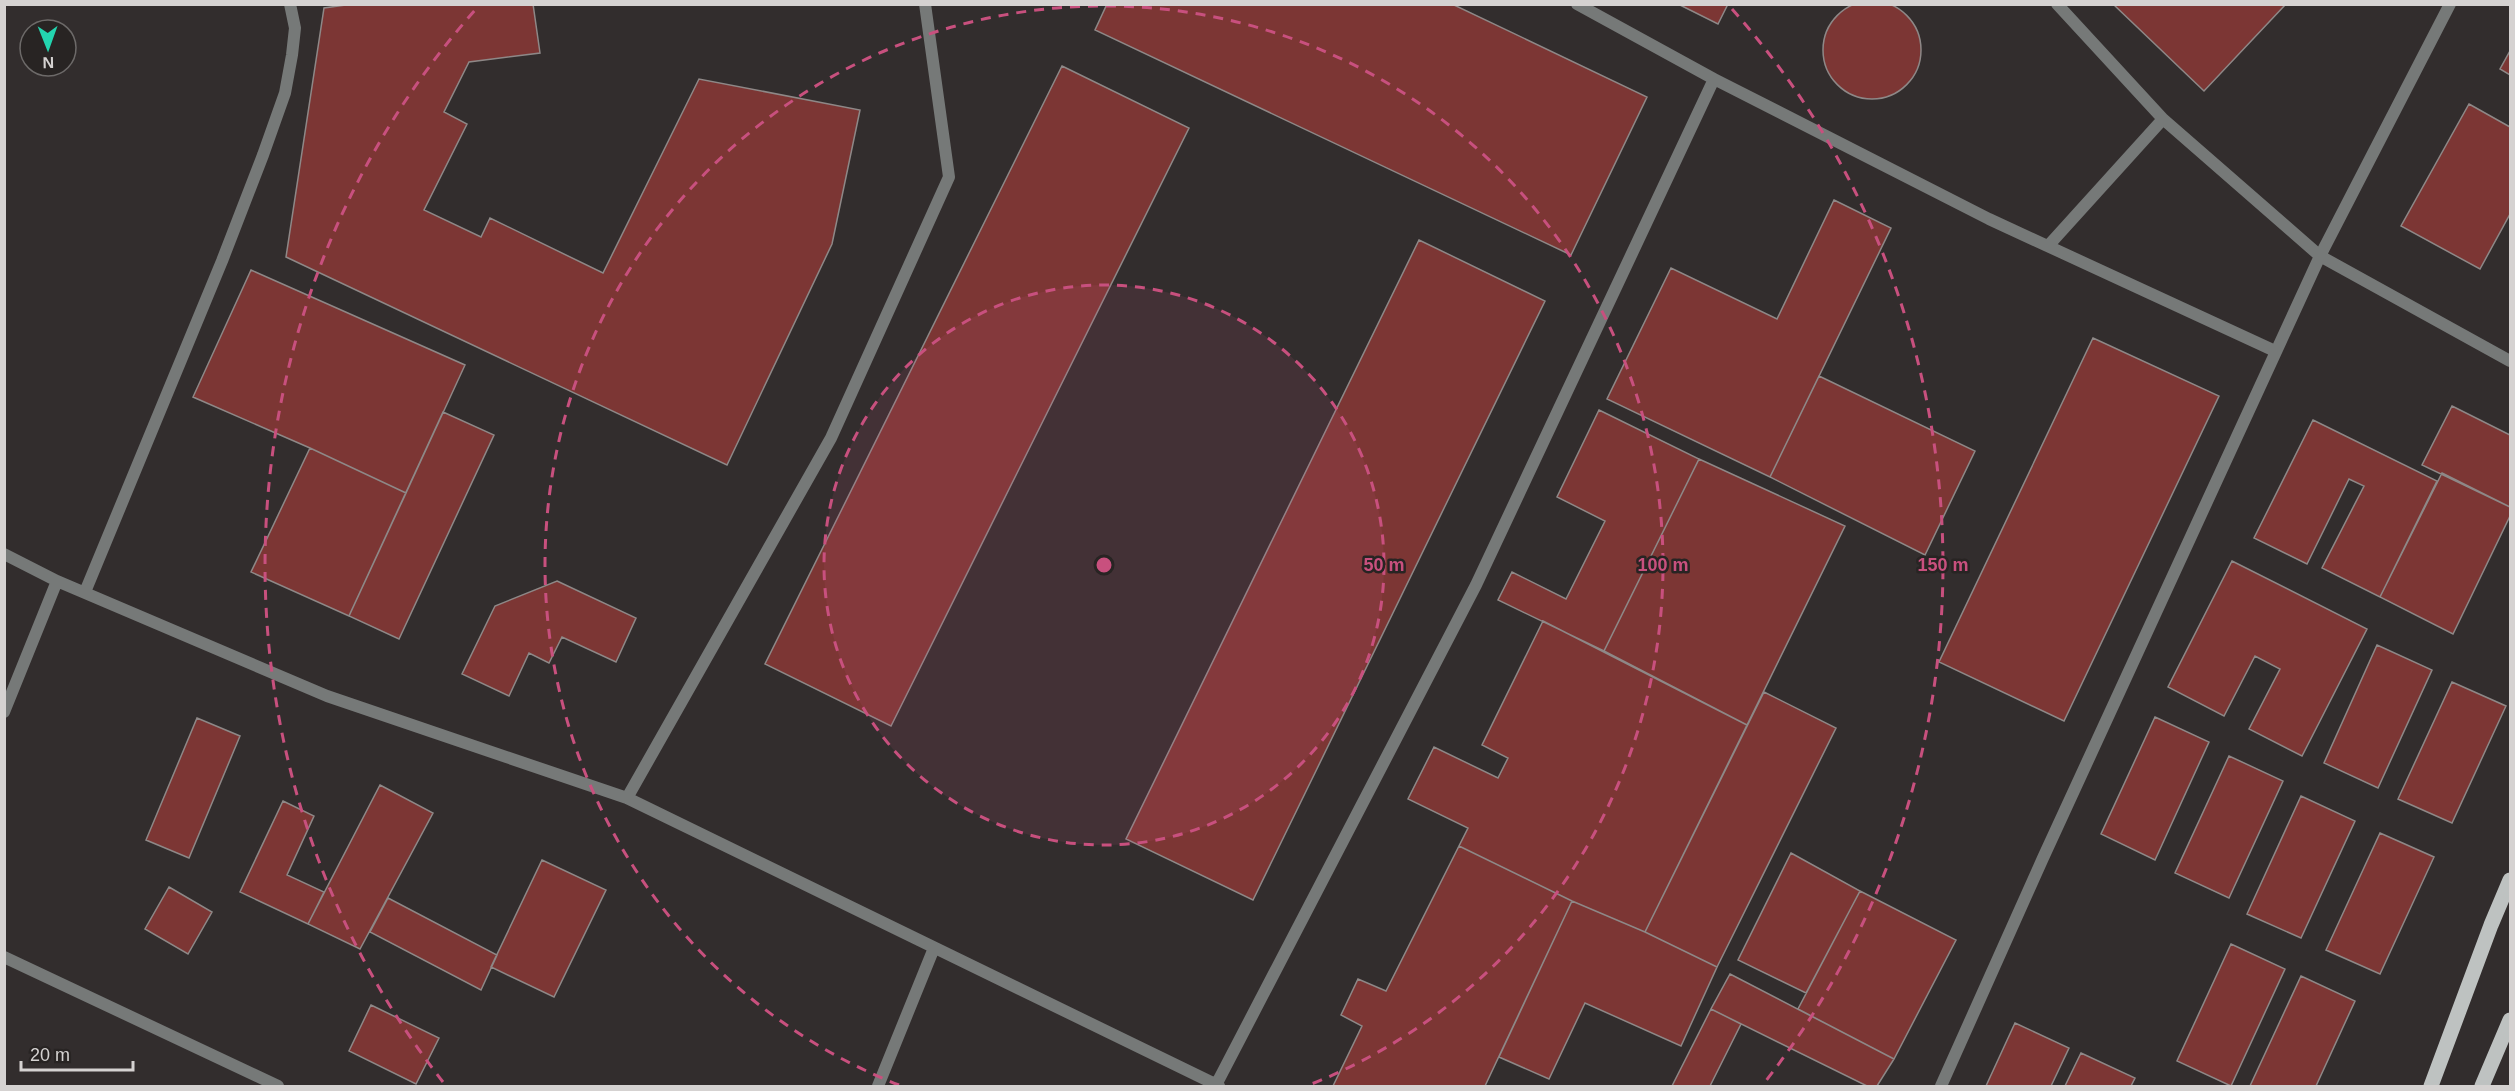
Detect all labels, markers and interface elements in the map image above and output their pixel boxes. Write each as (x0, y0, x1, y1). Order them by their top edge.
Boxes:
north arrow (18, 18, 78, 78)
text: N (42, 54, 54, 71)
centre of rings (1094, 555, 1114, 575)
text: 50 m (1363, 555, 1405, 575)
text: 100 m (1637, 555, 1689, 575)
text: 150 m (1917, 555, 1969, 575)
scale bar (21, 1034, 134, 1072)
text: 20 m (30, 1045, 70, 1065)

